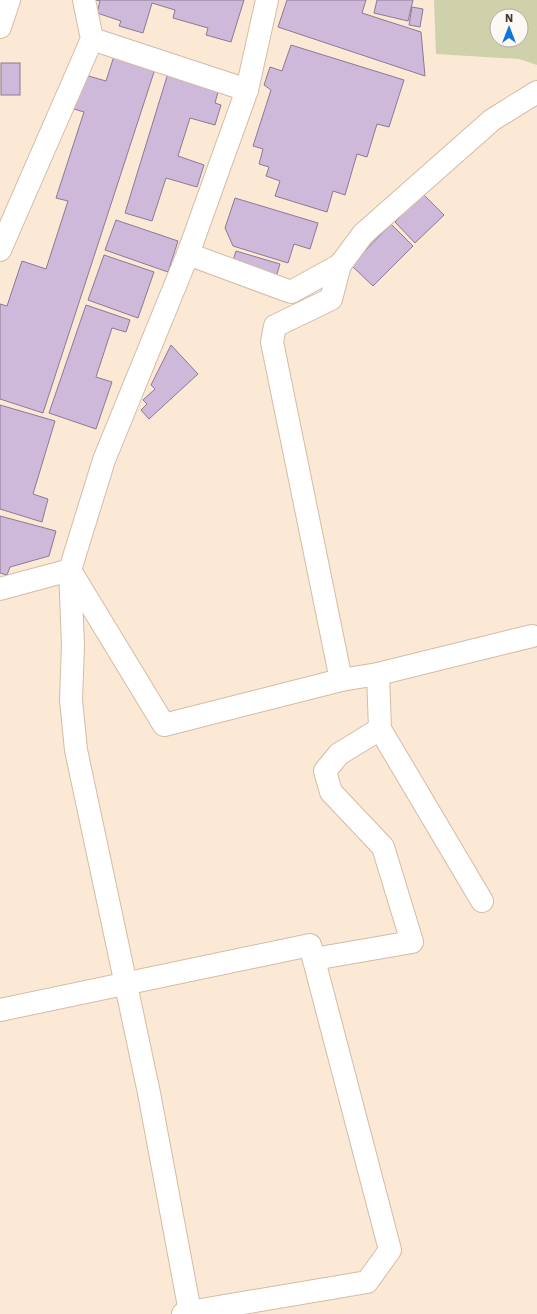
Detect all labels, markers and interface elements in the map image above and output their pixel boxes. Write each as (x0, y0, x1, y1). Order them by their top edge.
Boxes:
north arrow (489, 8, 529, 48)
text: N (505, 12, 513, 25)

